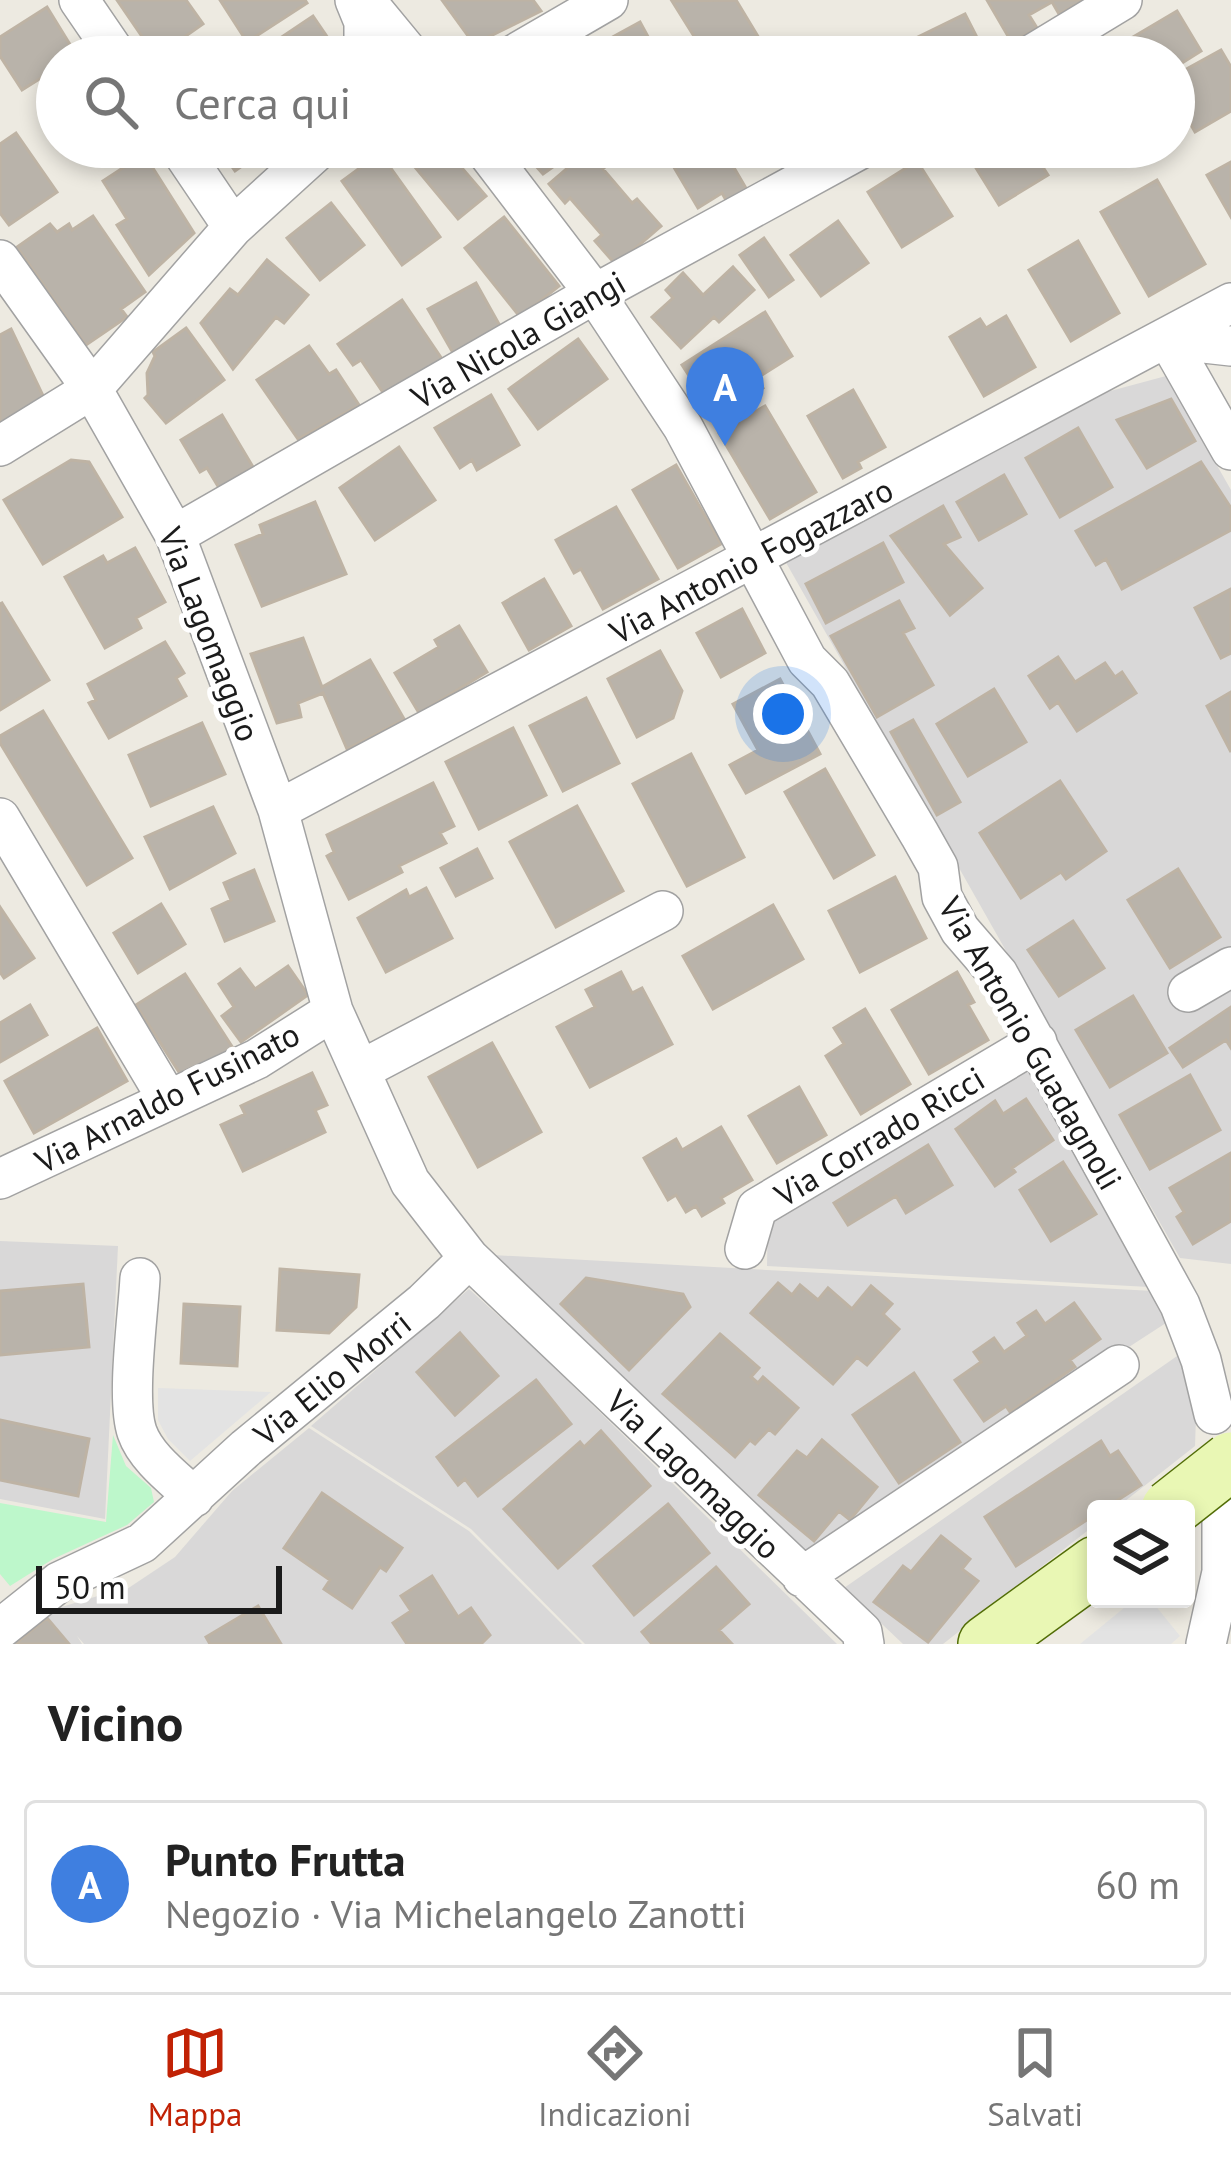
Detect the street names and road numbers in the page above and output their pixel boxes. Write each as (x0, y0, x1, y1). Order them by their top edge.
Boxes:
street label: Via Nicola Giangi (402, 260, 633, 418)
street label: Via Antonio Fogazzaro (601, 467, 900, 653)
street label: Via Lagomaggio (149, 520, 271, 747)
street label: Via Antonio Guadagnoli (929, 888, 1132, 1197)
street label: Via Arnaldo Fusinato (27, 1012, 306, 1183)
street label: Via Corrado Ricci (765, 1056, 992, 1216)
street label: Via Elio Morri (244, 1301, 420, 1455)
street label: Via Lagomaggio (597, 1379, 790, 1568)

